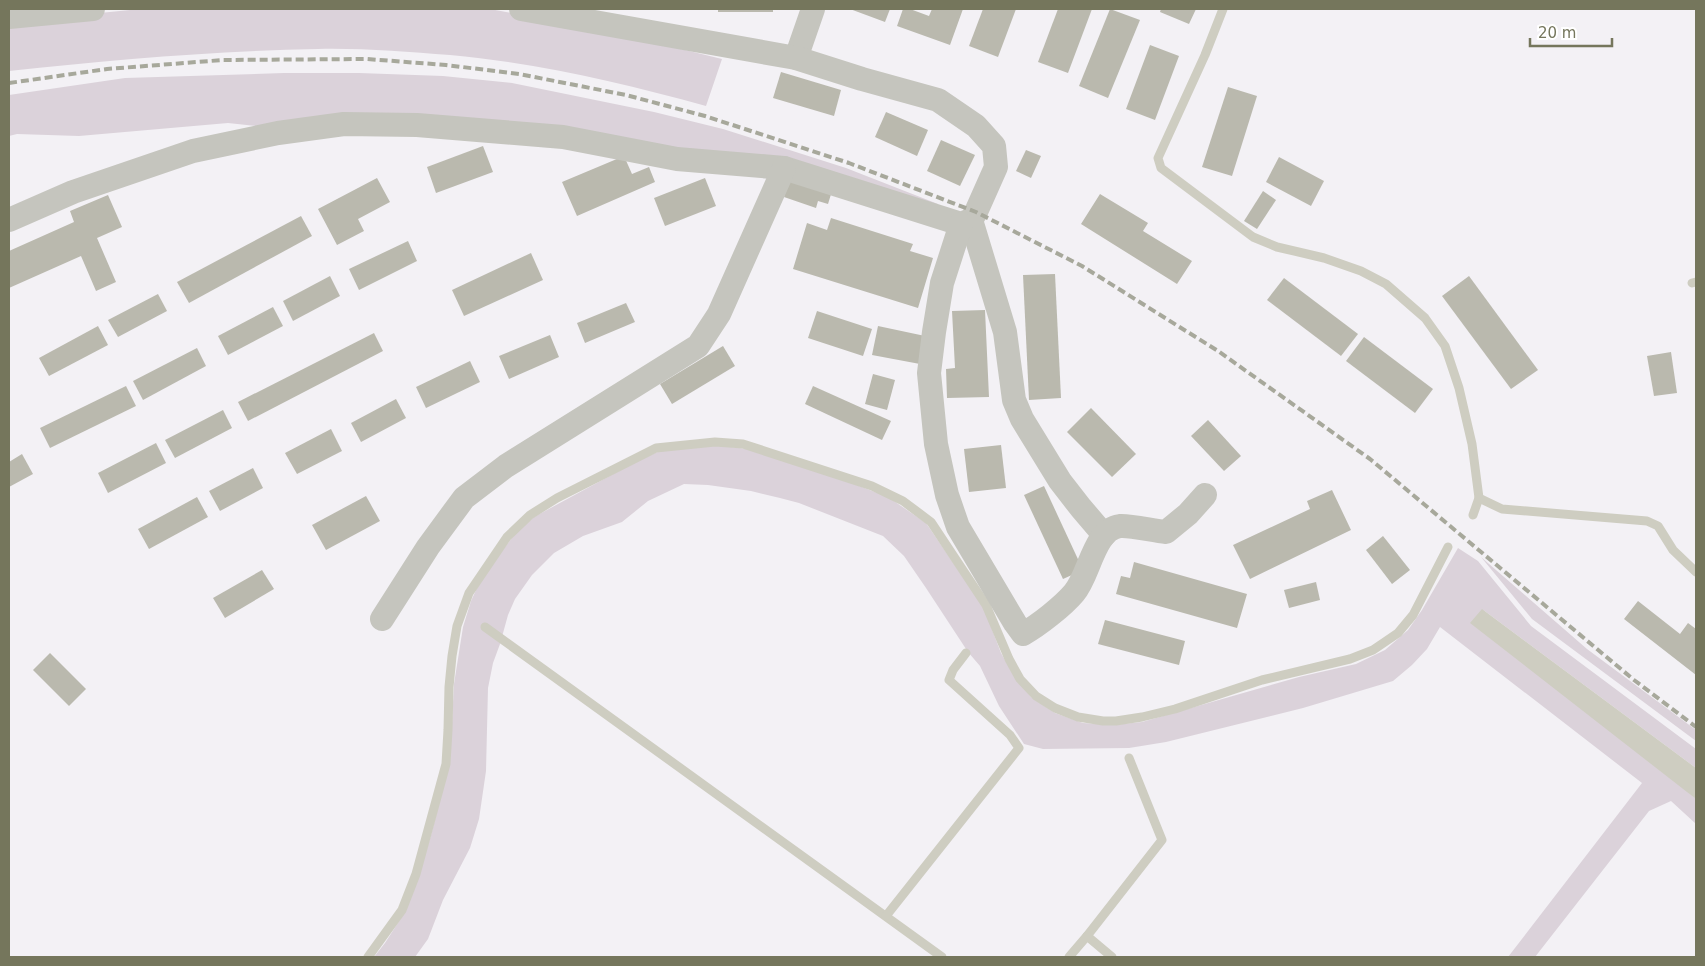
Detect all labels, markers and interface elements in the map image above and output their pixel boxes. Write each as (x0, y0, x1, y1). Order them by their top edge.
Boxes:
scale bar (1530, 15, 1612, 47)
text: 20 m (1538, 24, 1576, 42)

